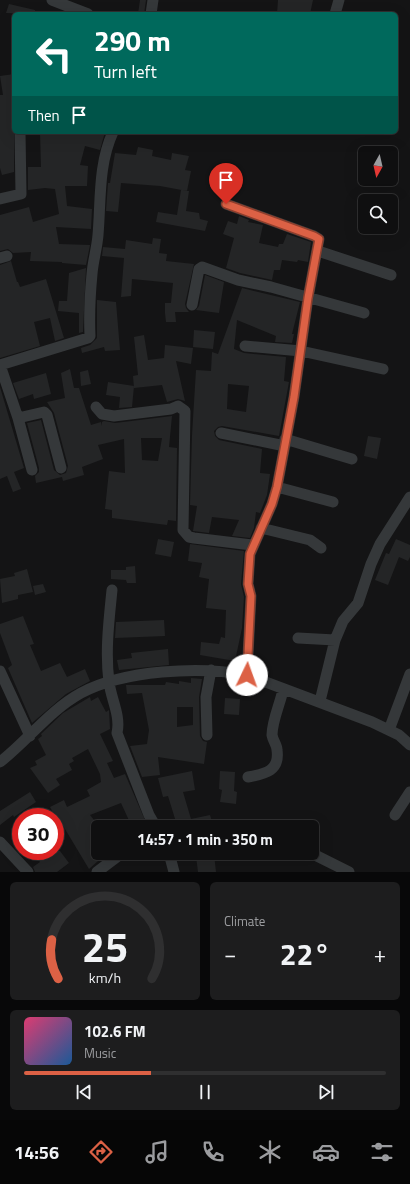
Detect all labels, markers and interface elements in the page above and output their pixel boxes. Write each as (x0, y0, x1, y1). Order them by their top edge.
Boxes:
text: 290 m (94, 19, 171, 62)
icon: left (28, 28, 80, 80)
text: Turn left (94, 58, 157, 85)
text: Then (28, 104, 60, 127)
icon: arrive (68, 104, 90, 126)
north arrow (358, 146, 398, 186)
map controls (358, 146, 398, 234)
pin (209, 163, 243, 204)
icon: arrive (215, 169, 237, 191)
button: search (358, 194, 398, 234)
position arrow (226, 654, 268, 696)
speed limit sign: 30 (12, 808, 64, 860)
text: 14:57 · 1 min · 350 m (137, 828, 273, 851)
text: Climate (224, 911, 265, 931)
text: 25 (82, 915, 128, 978)
text: 22° (280, 931, 330, 977)
text: − (224, 937, 236, 971)
text: + (374, 937, 386, 971)
text: km/h (89, 967, 121, 989)
text: 102.6 FM (84, 1020, 146, 1043)
text: Music (84, 1043, 116, 1063)
icon: previous (73, 1081, 95, 1103)
icon: pause (194, 1081, 216, 1103)
icon: next (315, 1081, 337, 1103)
icon: directions (87, 1138, 115, 1166)
icon: music (143, 1138, 171, 1166)
icon: phone (199, 1138, 227, 1166)
icon: climate (256, 1138, 284, 1166)
icon: car (312, 1138, 340, 1166)
icon: filters (368, 1138, 396, 1166)
text: 14:56 (14, 1139, 59, 1166)

